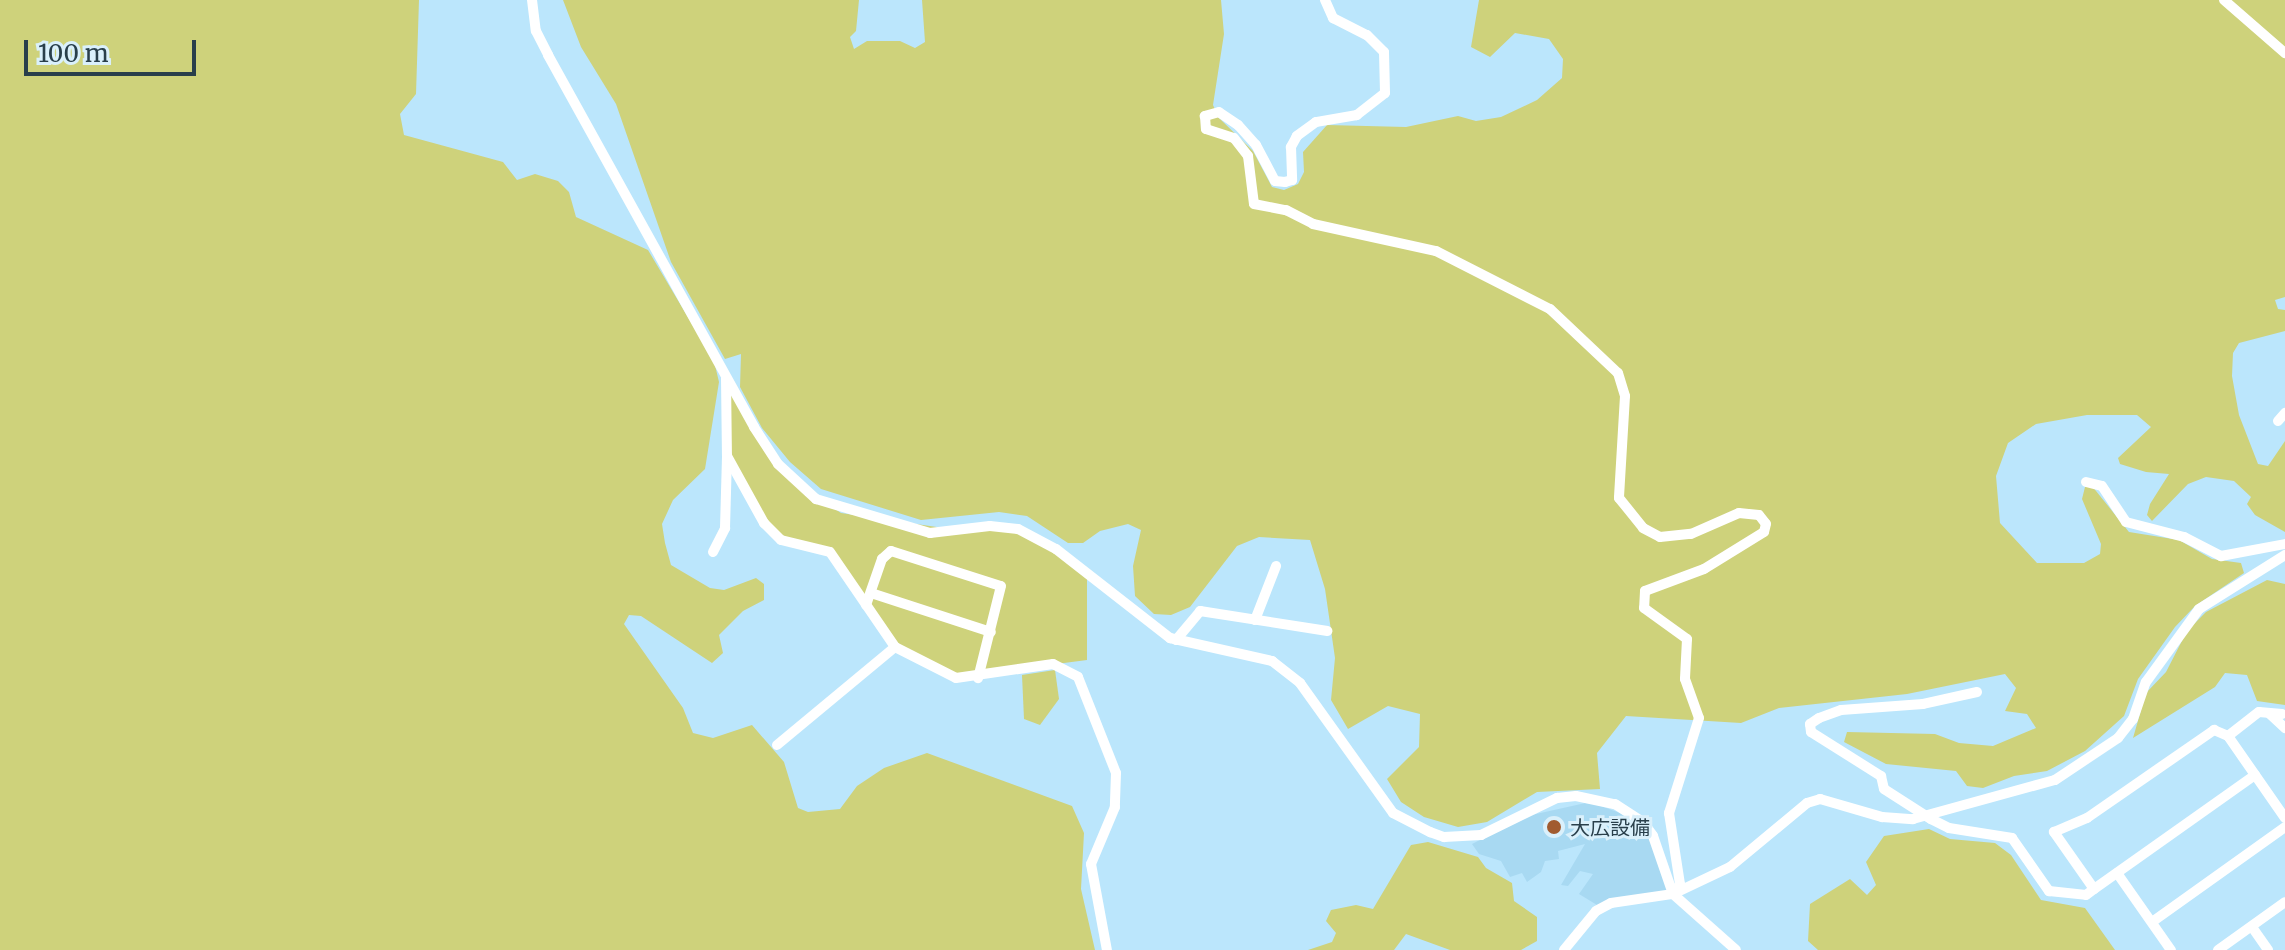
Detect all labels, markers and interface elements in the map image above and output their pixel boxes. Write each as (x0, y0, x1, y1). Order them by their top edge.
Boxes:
scale bar (28, 24, 200, 74)
text: 100 m (38, 38, 108, 69)
place label: 大広設備 (1570, 815, 1650, 839)
marker: 大広設備 (1545, 818, 1563, 836)

